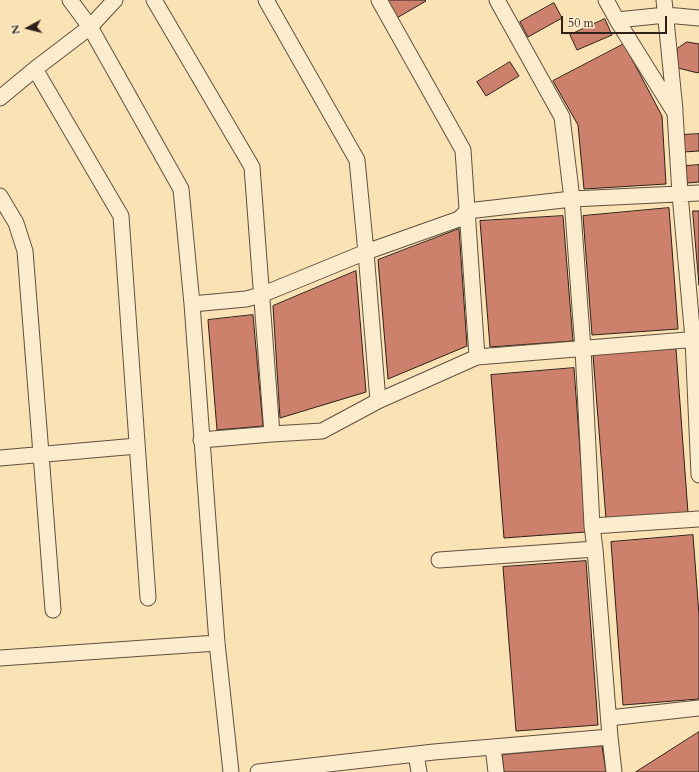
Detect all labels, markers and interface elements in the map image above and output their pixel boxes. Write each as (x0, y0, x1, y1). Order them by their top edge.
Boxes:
north arrow (8, 8, 48, 48)
scale bar (563, 8, 669, 34)
text: 50 m (568, 15, 594, 31)
text: N (8, 24, 24, 35)

